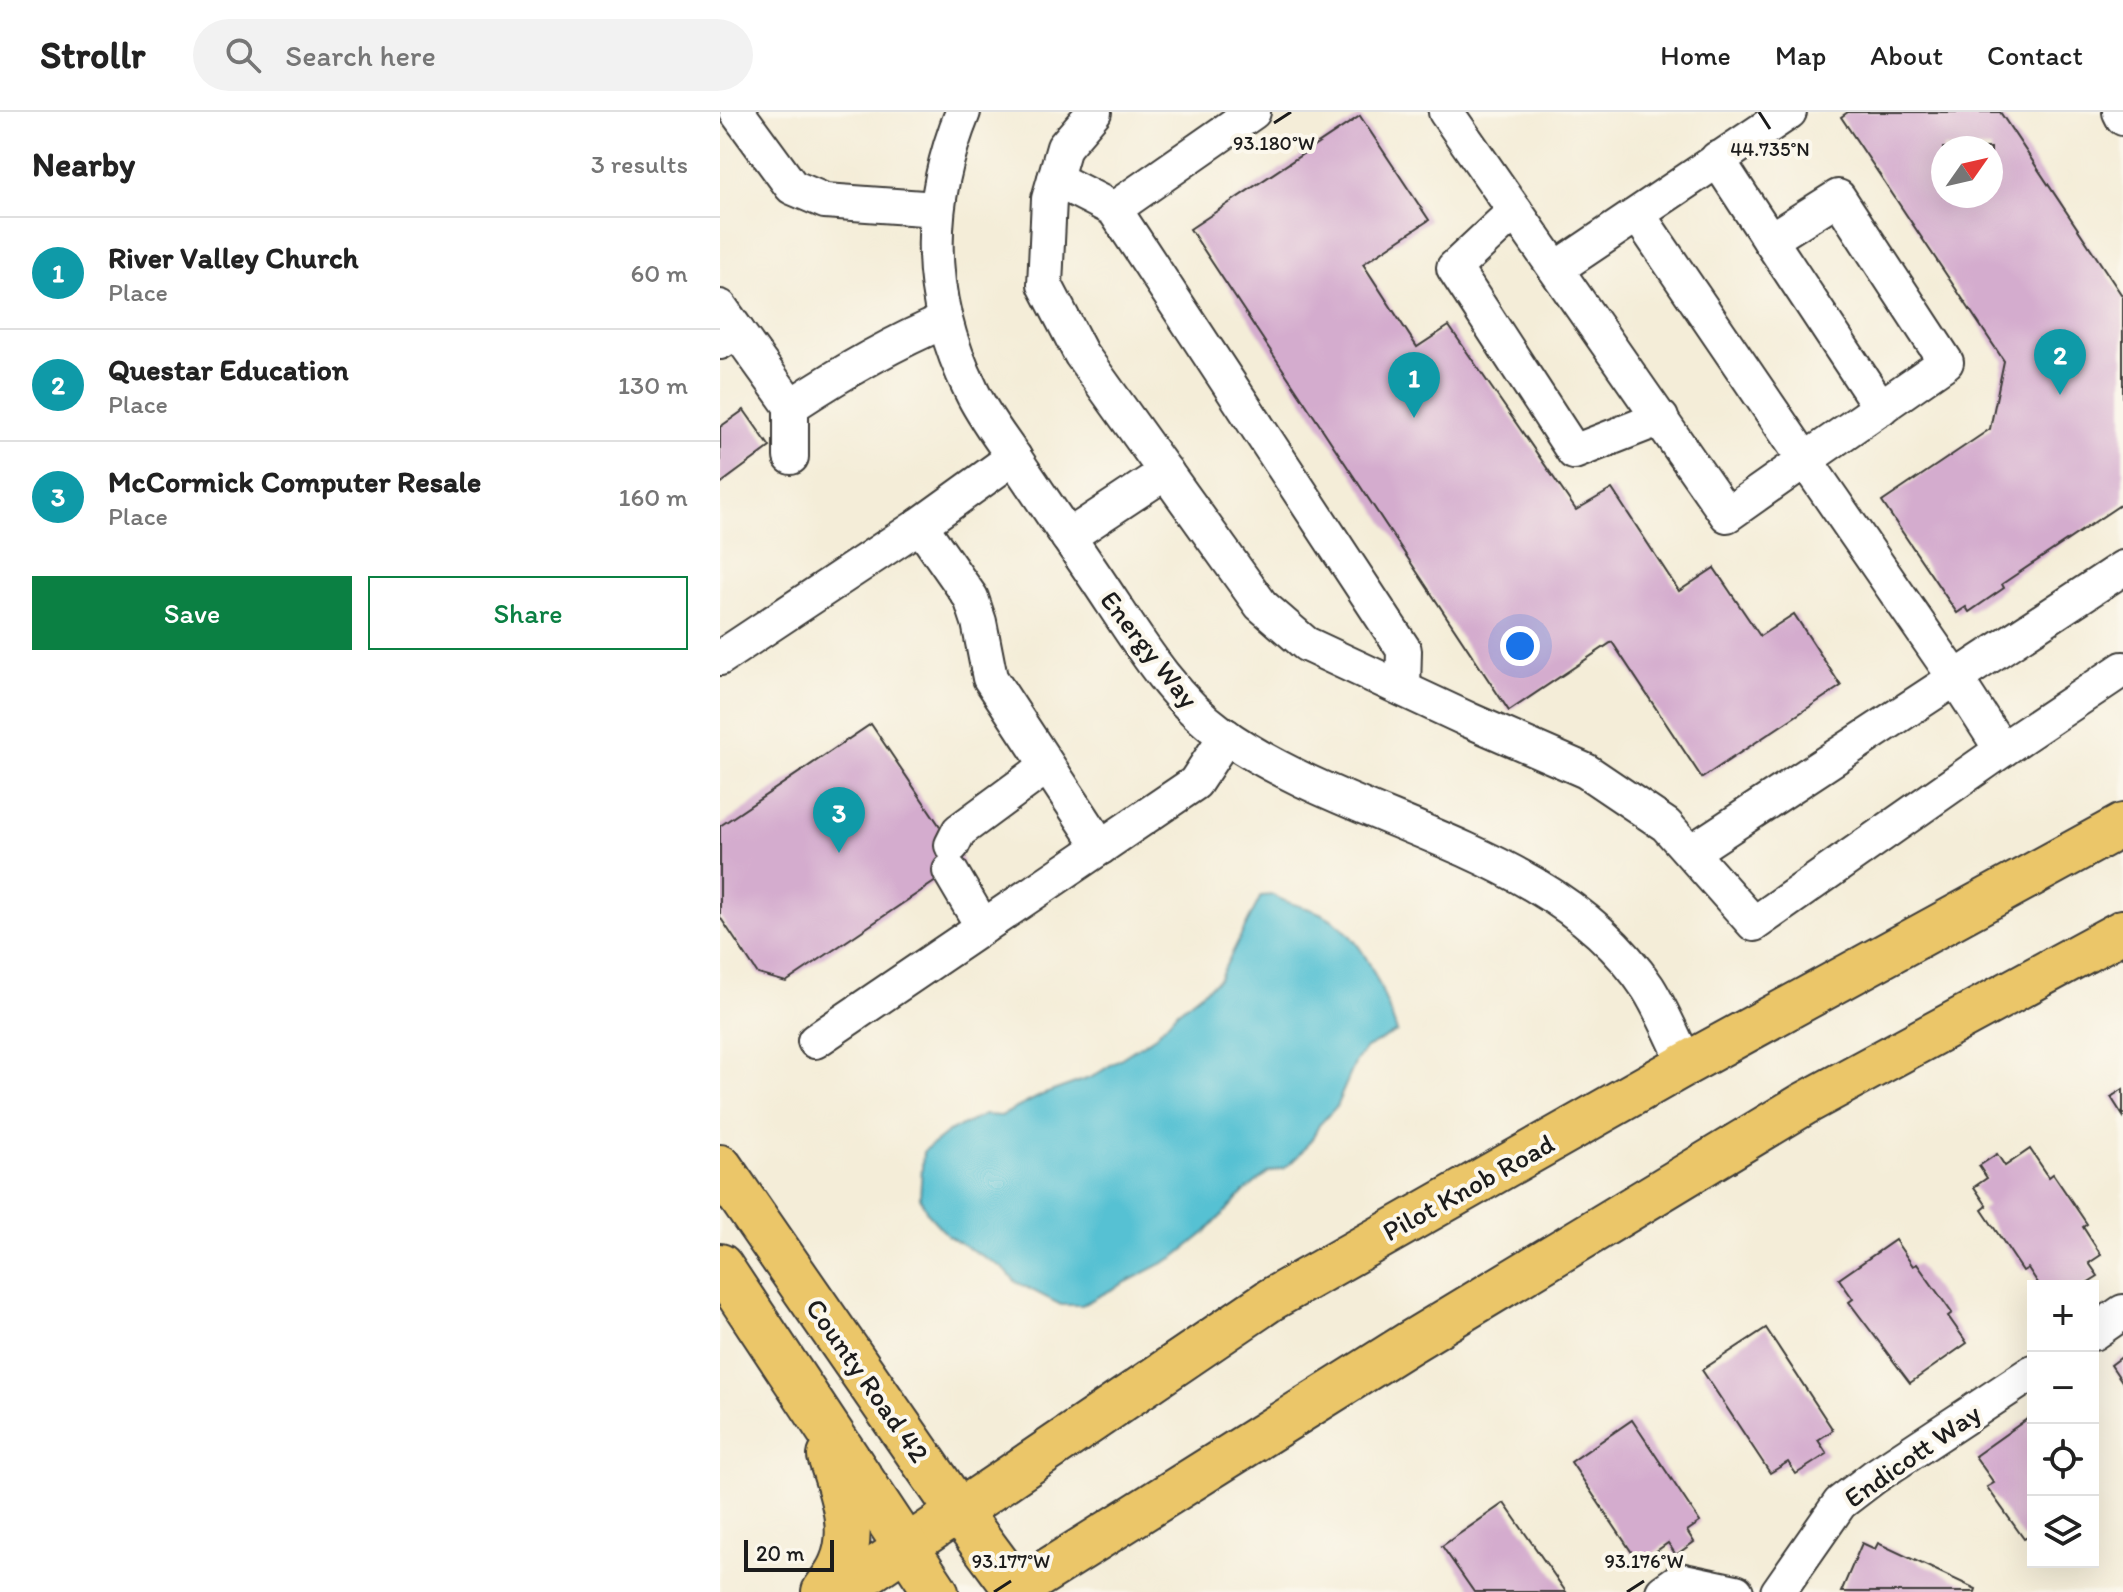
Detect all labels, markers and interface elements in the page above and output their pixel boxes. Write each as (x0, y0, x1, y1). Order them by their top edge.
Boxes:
search box (193, 19, 753, 91)
text: Strollr (40, 32, 145, 78)
icon: search (221, 33, 265, 77)
text: Search here (285, 37, 436, 74)
text: Home (1660, 38, 1731, 72)
text: Map (1775, 38, 1826, 72)
text: About (1870, 38, 1943, 72)
text: Contact (1987, 38, 2083, 72)
text: 93.180°W (1233, 131, 1315, 155)
north arrow (1931, 136, 2003, 208)
text: 44.735°N (1730, 137, 1810, 161)
text: Nearby (32, 144, 135, 185)
text: 3 results (591, 148, 688, 180)
text: River Valley Church (108, 239, 359, 276)
text: 1 (52, 257, 64, 289)
text: 60 m (631, 257, 688, 289)
text: Place (108, 276, 168, 308)
pin: 2 (2034, 329, 2086, 395)
text: Questar Education (108, 351, 349, 388)
pin: 1 (1388, 352, 1440, 418)
text: 2 (51, 369, 65, 401)
text: 130 m (618, 369, 688, 401)
text: Place (108, 388, 168, 420)
text: McCormick Computer Resale (108, 463, 481, 500)
text: 3 (51, 481, 65, 513)
text: 160 m (618, 481, 688, 513)
text: Place (108, 500, 168, 532)
button: Save (32, 576, 352, 650)
button: Share (368, 576, 688, 650)
street label: Energy Way (1094, 583, 1206, 715)
your location (1500, 626, 1540, 666)
pin: 3 (813, 787, 865, 853)
street label: Pilot Knob Road (1376, 1126, 1560, 1248)
map controls (2027, 1280, 2099, 1568)
button: + (2027, 1280, 2099, 1352)
street label: County Road 42 (799, 1291, 937, 1469)
button: − (2027, 1352, 2099, 1424)
street label: Endicott Way (1837, 1396, 1987, 1514)
button: locate (2027, 1424, 2099, 1496)
button: layers (2027, 1496, 2099, 1568)
scale bar (744, 1536, 834, 1572)
text: 20 m (756, 1540, 805, 1567)
text: 93.177°W (972, 1549, 1050, 1573)
text: 93.176°W (1604, 1549, 1684, 1573)

